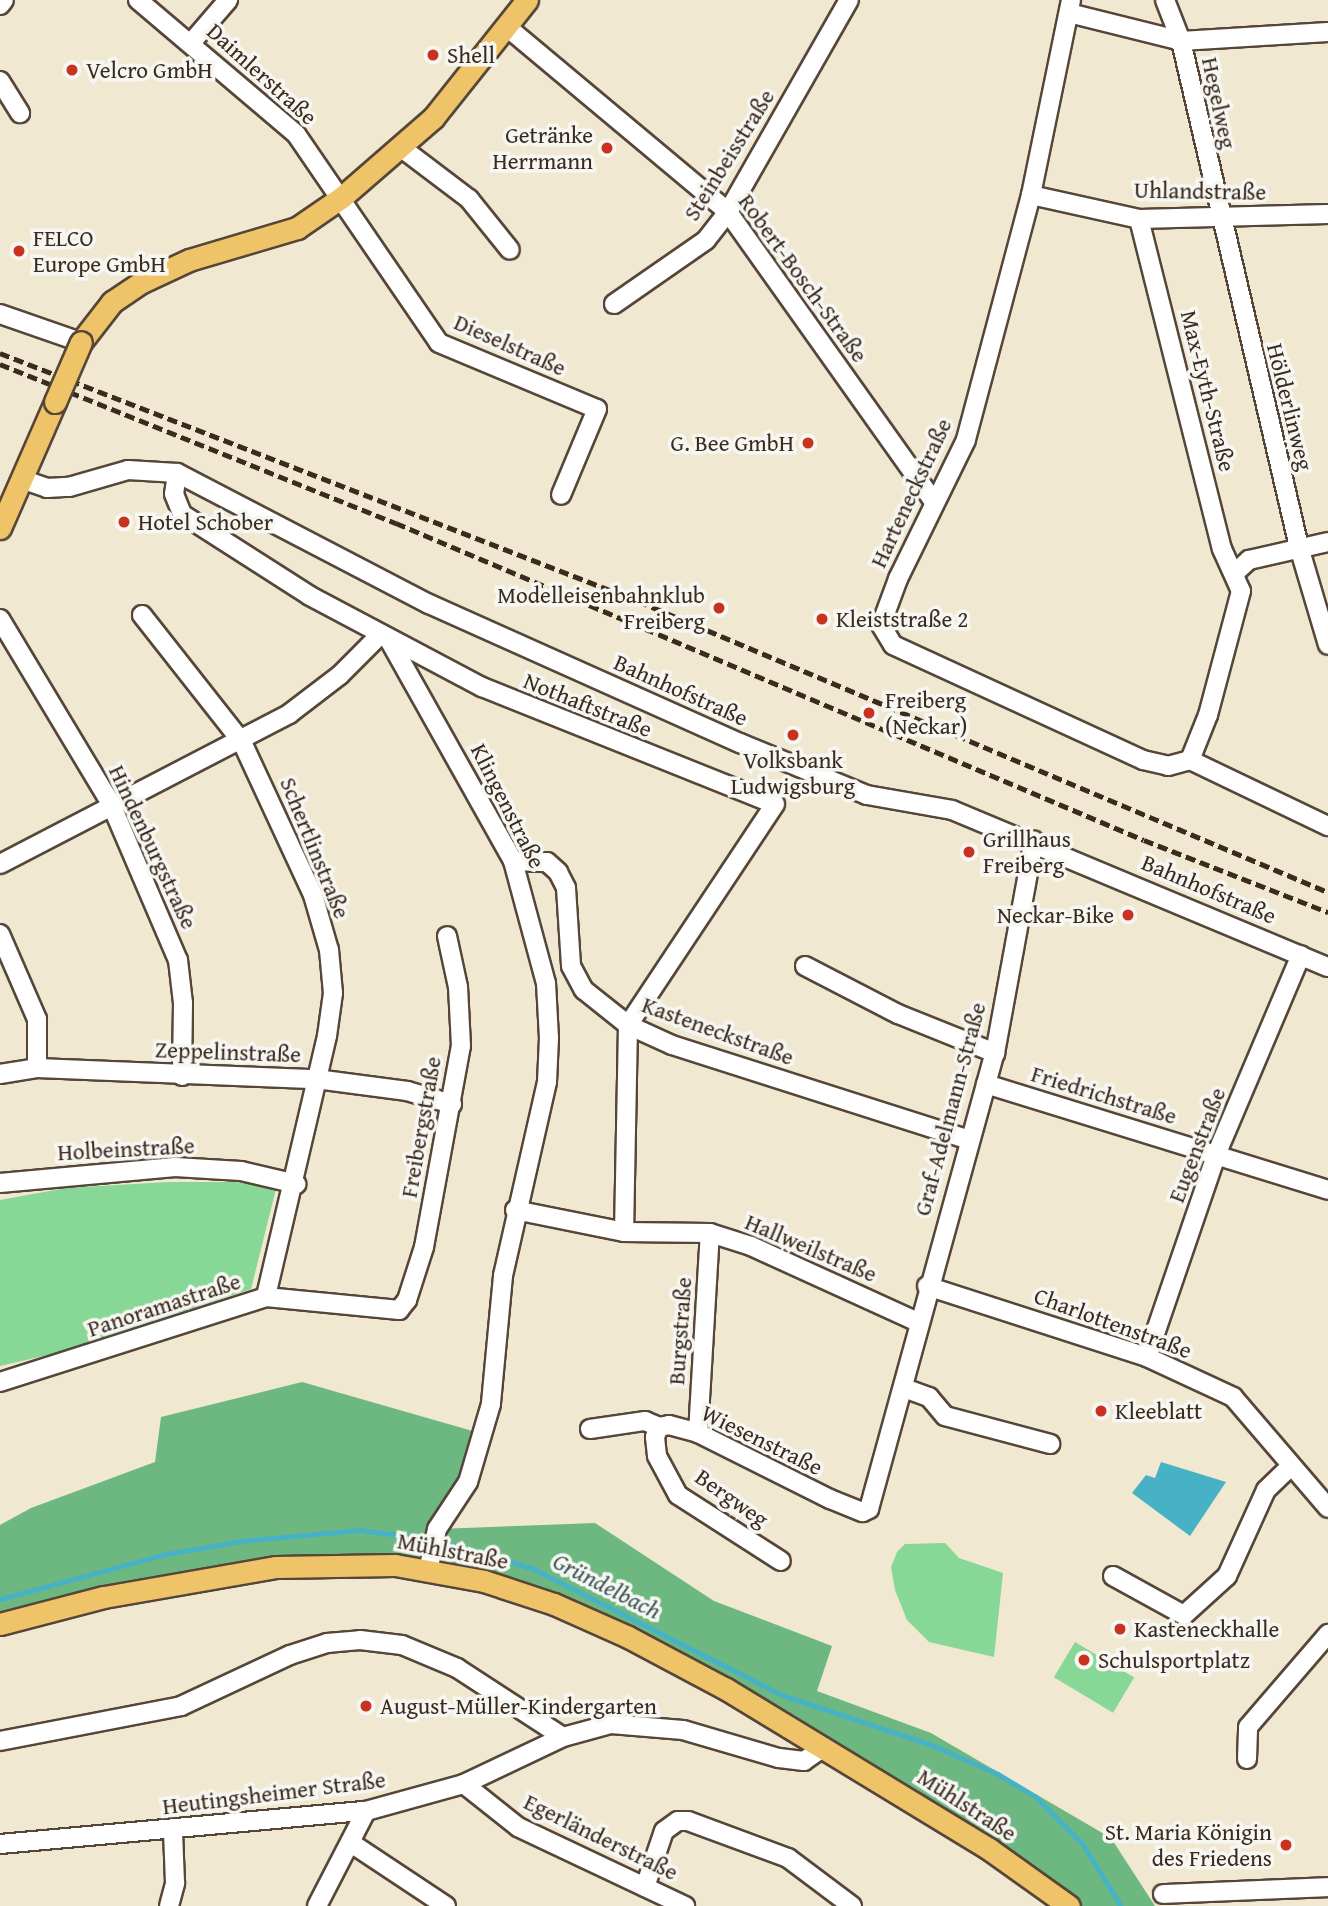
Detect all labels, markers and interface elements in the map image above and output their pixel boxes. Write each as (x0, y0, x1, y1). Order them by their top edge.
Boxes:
street label: Daimlerstraße (201, 17, 323, 131)
place label: Shell (447, 41, 495, 69)
marker: Shell (425, 47, 441, 63)
street label: Hegelweg (1196, 55, 1242, 151)
place label: Velcro GmbH (86, 56, 213, 84)
marker: Velcro GmbH (64, 62, 80, 78)
street label: Steinbeisstraße (678, 84, 780, 226)
place label: Getränke Herrmann (492, 121, 593, 175)
marker: Getränke Herrmann (599, 140, 615, 156)
street label: Uhlandstraße (1134, 176, 1266, 206)
street label: Robert-Bosch-Straße (733, 188, 873, 368)
place label: FELCO Europe GmbH (33, 224, 166, 278)
marker: FELCO Europe GmbH (11, 243, 27, 259)
street label: Dieselstraße (450, 308, 570, 382)
street label: Max-Eyth-Straße (1175, 308, 1241, 474)
street label: Hölderlinweg (1261, 341, 1319, 473)
street label: Harteneckstraße (864, 414, 958, 572)
place label: G. Bee GmbH (671, 429, 794, 457)
marker: G. Bee GmbH (800, 435, 816, 451)
place label: Hotel Schober (138, 508, 273, 536)
marker: Hotel Schober (116, 514, 132, 530)
place label: Modelleisenbahnklub Freiberg (497, 581, 705, 635)
marker: Modelleisenbahnklub Freiberg (711, 600, 727, 616)
place label: Kleiststraße 2 (836, 605, 968, 633)
marker: Kleiststraße 2 (814, 611, 830, 627)
street label: Bahnhofstraße (610, 648, 752, 732)
street label: Nothaftstraße (520, 667, 656, 743)
place label: Freiberg (Neckar) (885, 686, 968, 740)
marker: Freiberg (Neckar) (859, 703, 879, 723)
marker: Volksbank Ludwigsburg (785, 727, 801, 743)
street label: Klingenstraße (465, 739, 551, 873)
place label: Volksbank Ludwigsburg (731, 746, 855, 800)
street label: Hindenburgstraße (103, 761, 203, 933)
street label: Schertlinstraße (274, 773, 356, 923)
place label: Grillhaus Freiberg (983, 825, 1071, 879)
marker: Grillhaus Freiberg (961, 844, 977, 860)
street label: Bahnhofstraße (1138, 848, 1280, 930)
place label: Neckar-Bike (997, 901, 1114, 929)
marker: Neckar-Bike (1120, 907, 1136, 923)
street label: Kasteneckstraße (638, 991, 798, 1071)
street label: Graf-Adelmann-Straße (908, 999, 992, 1219)
street label: Zeppelinstraße (155, 1036, 301, 1068)
street label: Freibergstraße (395, 1054, 447, 1200)
street label: Friedrichstraße (1028, 1060, 1180, 1130)
street label: Eugenstraße (1162, 1084, 1232, 1206)
street label: Holbeinstraße (57, 1132, 195, 1166)
street label: Hallweilstraße (741, 1208, 881, 1288)
street label: Panoramastraße (84, 1267, 244, 1343)
street label: Burgstraße (662, 1276, 698, 1386)
street label: Charlottenstraße (1030, 1282, 1196, 1364)
place label: Kleeblatt (1115, 1397, 1202, 1425)
street label: Wiesenstraße (697, 1399, 827, 1481)
marker: Kleeblatt (1093, 1403, 1109, 1419)
street label: Bergweg (690, 1463, 774, 1533)
street label: Mühlstraße (395, 1527, 511, 1575)
water label: Gründelbach (548, 1547, 666, 1625)
place label: Kasteneckhalle (1134, 1615, 1279, 1643)
marker: Kasteneckhalle (1112, 1621, 1128, 1637)
place label: Schulsportplatz (1098, 1646, 1250, 1674)
marker: Schulsportplatz (1076, 1652, 1092, 1668)
place label: August-Müller-Kindergarten (380, 1692, 657, 1720)
marker: August-Müller-Kindergarten (358, 1698, 374, 1714)
street label: Mühlstraße (912, 1763, 1022, 1847)
street label: Heutingsheimer Straße (161, 1766, 387, 1820)
street label: Egerländerstraße (520, 1788, 682, 1886)
place label: St. Maria Königin des Friedens (1105, 1818, 1272, 1872)
marker: St. Maria Königin des Friedens (1278, 1837, 1294, 1853)

